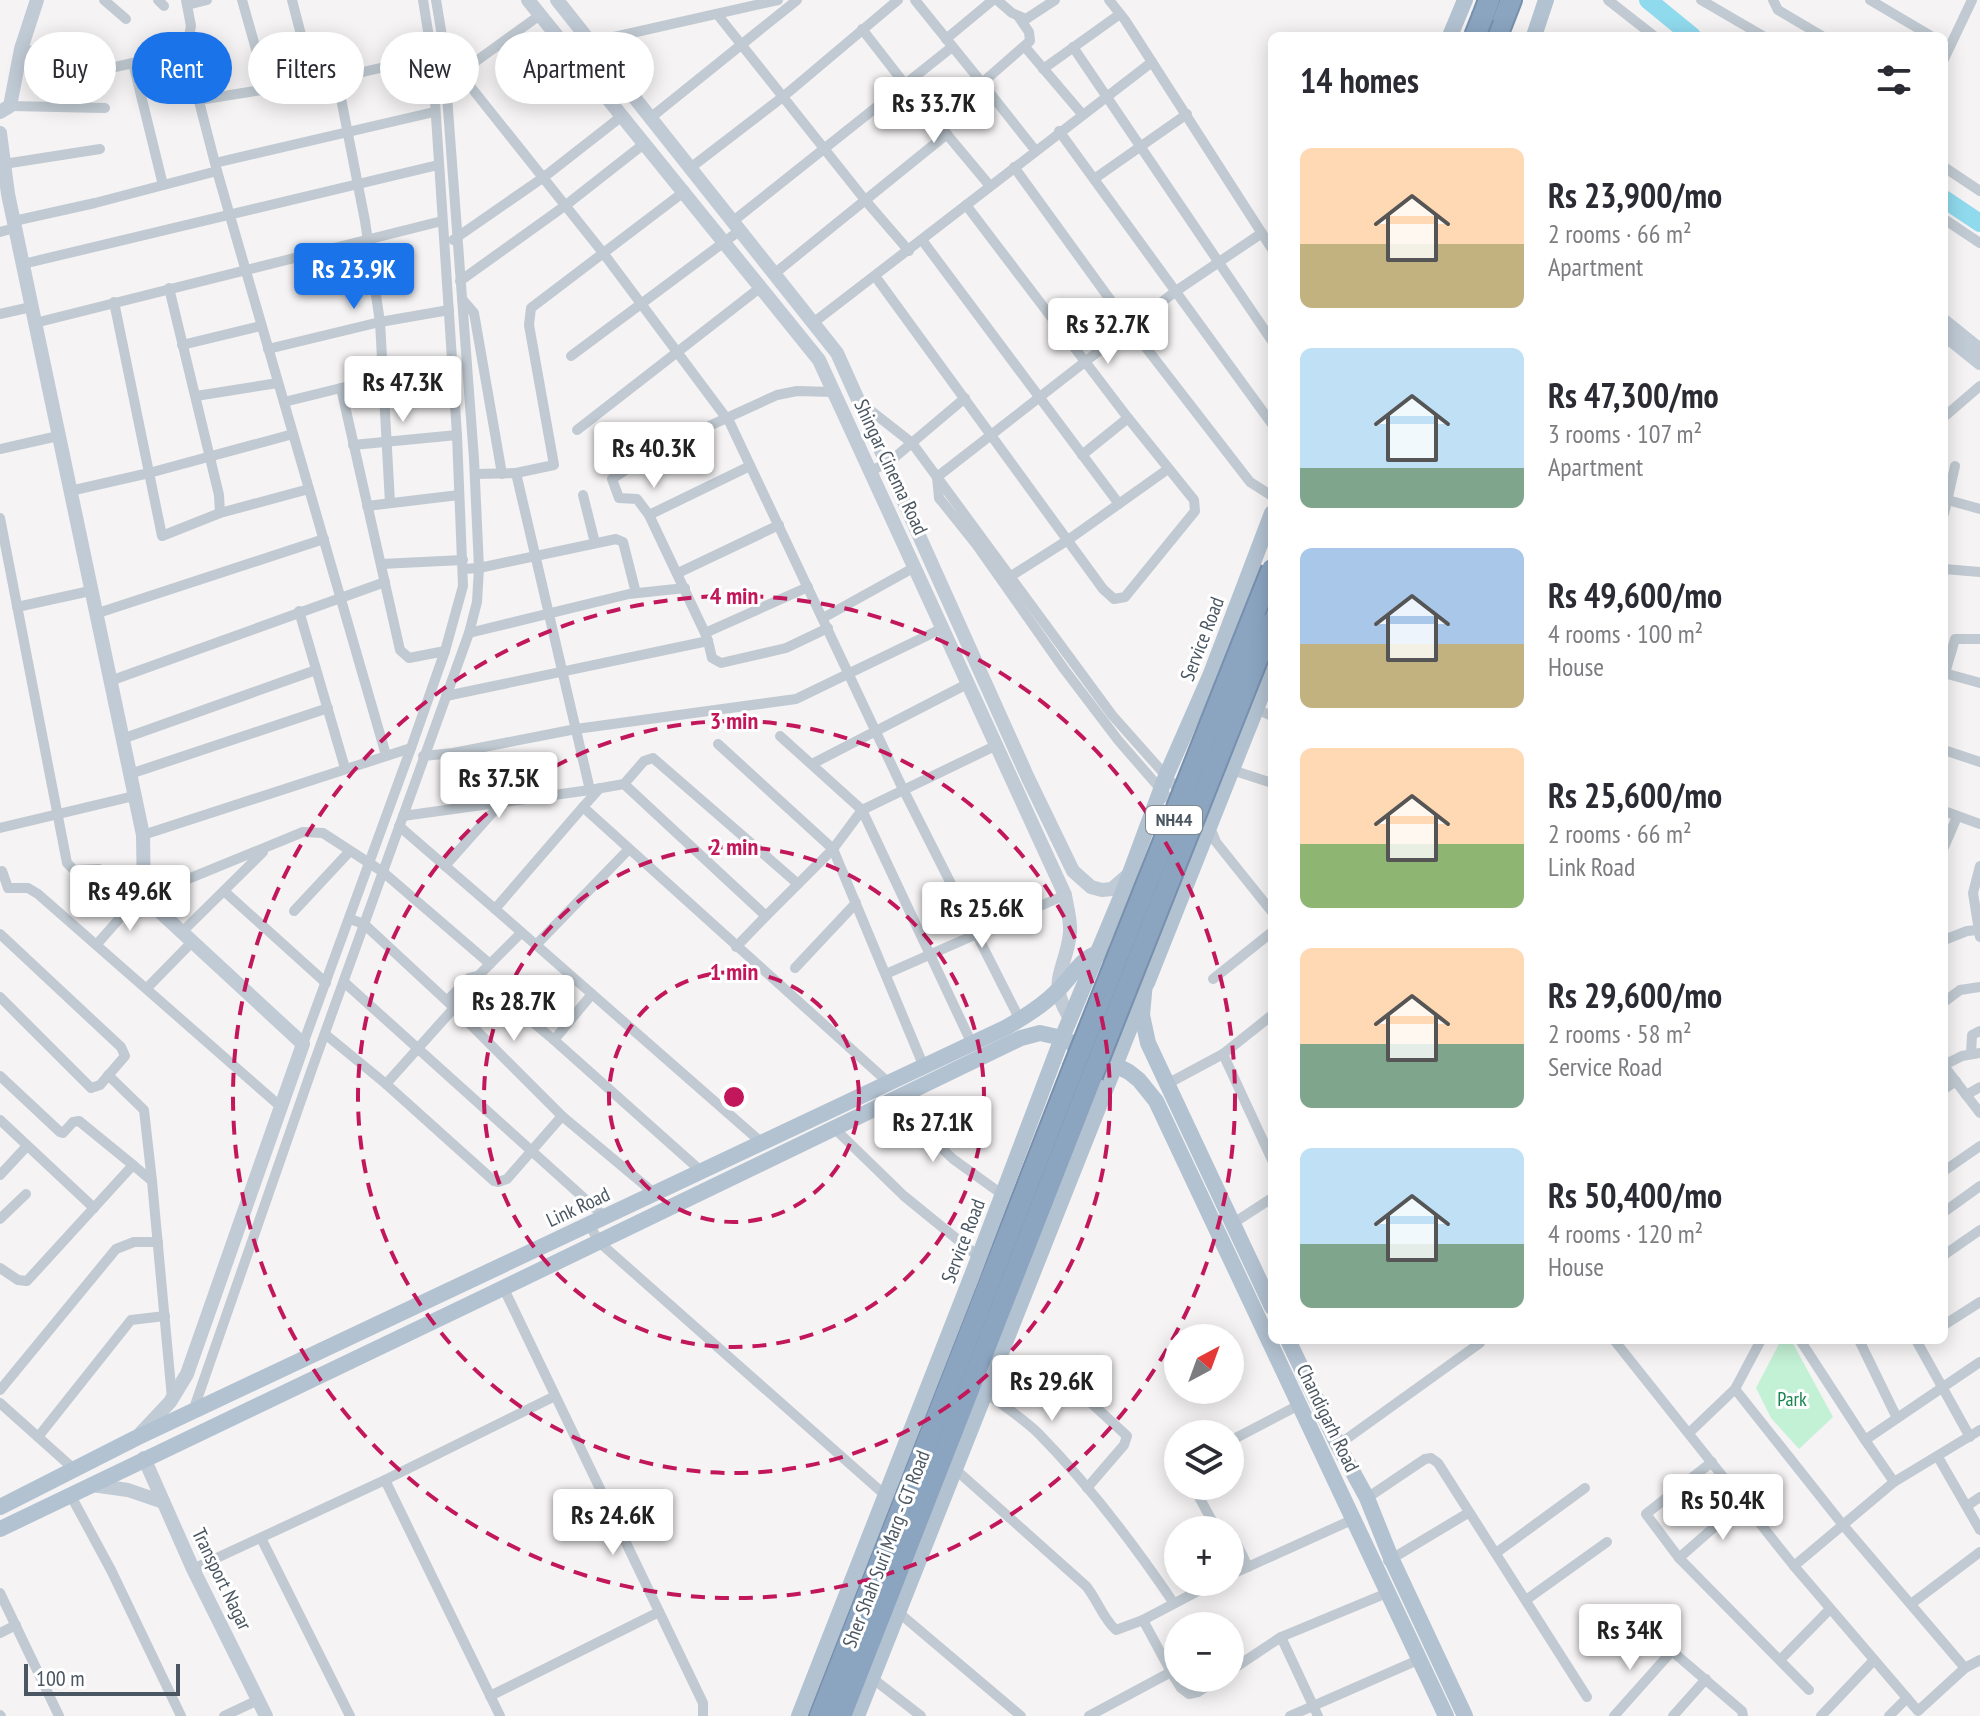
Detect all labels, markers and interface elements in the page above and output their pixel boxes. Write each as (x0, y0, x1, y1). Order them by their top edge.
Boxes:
chip: Buy (24, 32, 116, 104)
chip: Rent (132, 32, 232, 104)
chip: Filters (248, 32, 364, 104)
chip: New (380, 32, 479, 104)
chip: Apartment (495, 32, 654, 104)
text: 14 homes (1300, 58, 1419, 102)
icon: filters (1872, 58, 1916, 102)
pin: Rs 33.7K (851, 77, 1017, 145)
text: Rs 33.7K (892, 86, 976, 119)
text: Rs 23,900/mo (1548, 173, 1722, 217)
icon: home (1364, 180, 1460, 276)
text: 2 rooms · 66 m² (1548, 217, 1692, 250)
pin: Rs 23.9K (271, 243, 437, 311)
text: Apartment (1548, 250, 1643, 283)
text: Rs 23.9K (312, 252, 396, 285)
pin: Rs 32.7K (1025, 298, 1191, 366)
text: Rs 32.7K (1066, 307, 1150, 340)
pin: Rs 47.3K (320, 356, 486, 424)
text: Rs 47.3K (362, 365, 444, 398)
text: Rs 47,300/mo (1548, 373, 1719, 417)
icon: home (1364, 380, 1460, 476)
street label: Shingar Cinema Road (848, 395, 934, 539)
text: 3 rooms · 107 m² (1548, 417, 1702, 450)
pin: Rs 40.3K (571, 422, 737, 490)
text: Rs 40.3K (612, 431, 696, 464)
text: Apartment (1548, 450, 1643, 483)
text: Rs 49,600/mo (1548, 573, 1722, 617)
text: 4 min (710, 580, 758, 611)
icon: home (1364, 580, 1460, 676)
street label: Service Road (1174, 593, 1230, 685)
text: 4 rooms · 100 m² (1548, 617, 1703, 650)
text: House (1548, 650, 1604, 683)
text: 3 min (710, 705, 758, 736)
pin: Rs 37.5K (416, 752, 582, 820)
text: Rs 37.5K (458, 761, 540, 794)
text: Rs 25,600/mo (1548, 773, 1722, 817)
icon: home (1364, 780, 1460, 876)
road number: NH44 (1146, 806, 1202, 834)
text: 2 rooms · 66 m² (1548, 817, 1692, 850)
text: 2 min (710, 831, 758, 862)
text: Link Road (1548, 850, 1635, 883)
pin: Rs 49.6K (47, 865, 213, 933)
text: Rs 49.6K (88, 874, 172, 907)
pin: Rs 25.6K (899, 882, 1065, 950)
text: Rs 25.6K (940, 891, 1024, 924)
text: 1 min (710, 956, 758, 987)
text: Rs 29,600/mo (1548, 973, 1722, 1017)
pin: Rs 28.7K (431, 975, 597, 1043)
icon: home (1364, 980, 1460, 1076)
text: Rs 28.7K (472, 984, 556, 1017)
text: 2 rooms · 58 m² (1548, 1017, 1692, 1050)
text: Service Road (1548, 1050, 1662, 1083)
centre of rings (720, 1083, 748, 1111)
pin: Rs 27.1K (850, 1096, 1016, 1164)
text: Rs 27.1K (892, 1105, 974, 1138)
text: Rs 50,400/mo (1548, 1173, 1722, 1217)
icon: home (1364, 1180, 1460, 1276)
street label: Link Road (542, 1181, 614, 1233)
street label: Service Road (935, 1195, 991, 1287)
text: 4 rooms · 120 m² (1548, 1217, 1703, 1250)
text: House (1548, 1250, 1604, 1283)
north arrow (1164, 1324, 1244, 1404)
map controls (1164, 1324, 1244, 1692)
pin: Rs 29.6K (969, 1355, 1135, 1423)
street label: Chandigarh Road (1291, 1360, 1365, 1476)
text: Rs 29.6K (1010, 1364, 1094, 1397)
park label: Park (1777, 1386, 1807, 1412)
button: layers (1164, 1420, 1244, 1500)
street label: Sher Shah Suri Marg - GT Road (836, 1447, 936, 1651)
pin: Rs 50.4K (1640, 1474, 1806, 1542)
text: Rs 50.4K (1681, 1483, 1765, 1516)
pin: Rs 24.6K (530, 1489, 696, 1557)
text: Rs 24.6K (571, 1498, 655, 1531)
button: + (1164, 1516, 1244, 1596)
street label: Transport Nagar (186, 1524, 258, 1635)
pin: Rs 34K (1565, 1604, 1695, 1672)
button: − (1164, 1612, 1244, 1692)
text: Rs 34K (1597, 1613, 1663, 1646)
scale bar (24, 1660, 180, 1696)
text: 100 m (36, 1664, 85, 1692)

